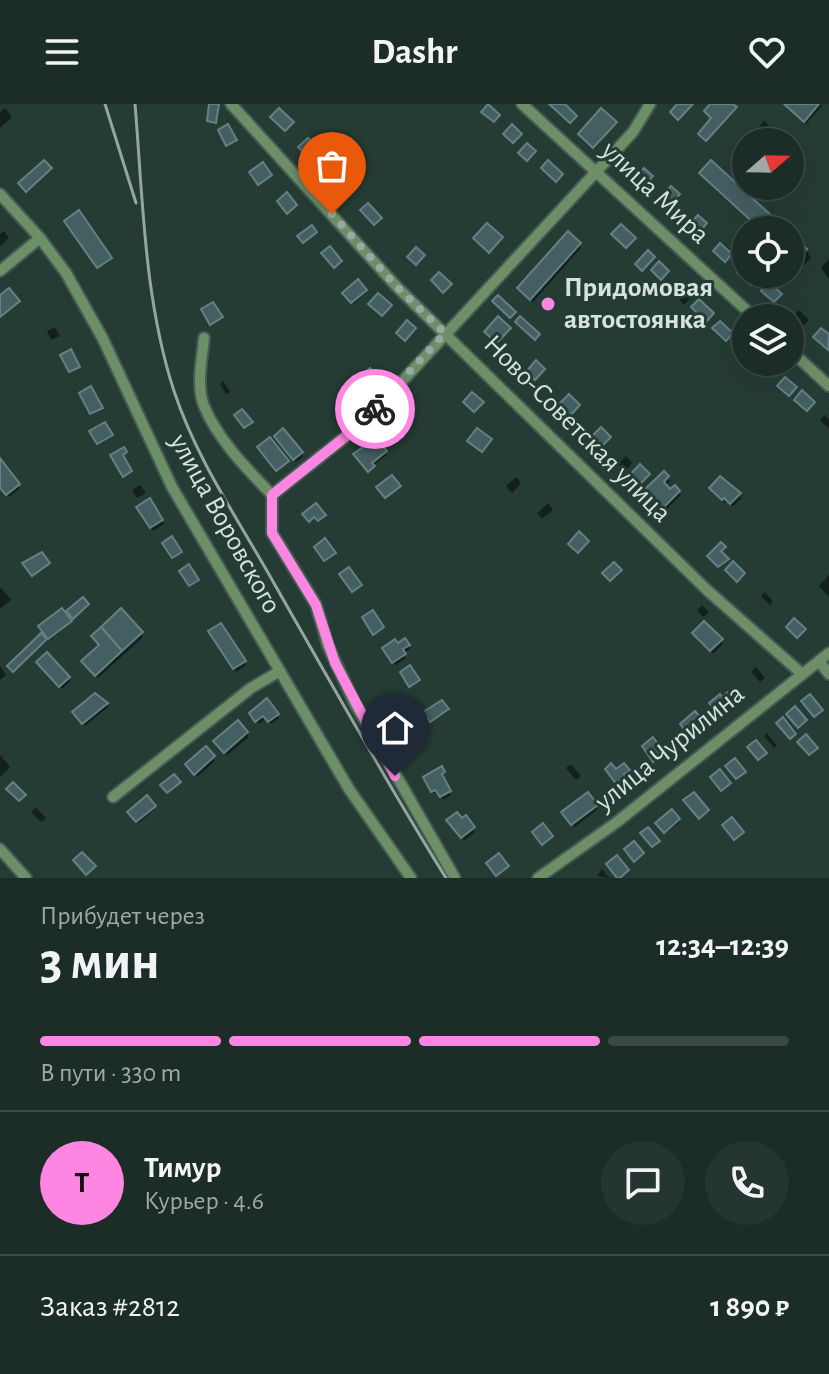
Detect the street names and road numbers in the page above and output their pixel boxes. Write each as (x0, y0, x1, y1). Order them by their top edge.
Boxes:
street label: улица Мира (595, 136, 714, 250)
street label: Ново-Советская улица (478, 330, 676, 528)
street label: улица Воровского (164, 429, 286, 618)
street label: улица Чурилина (589, 679, 750, 817)

